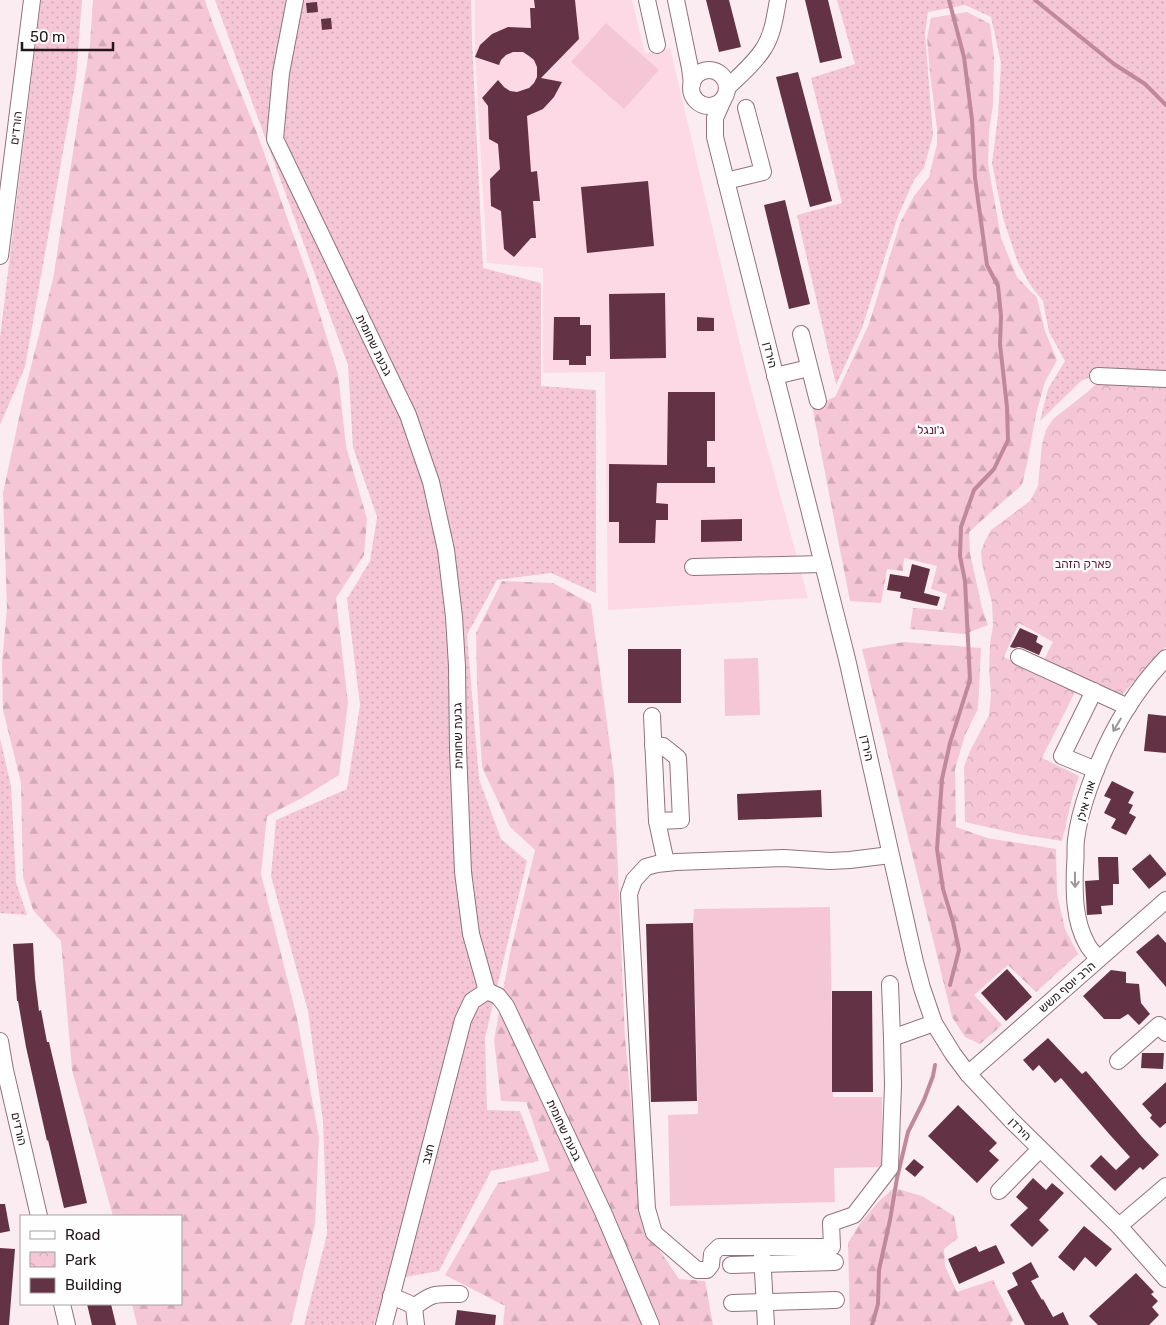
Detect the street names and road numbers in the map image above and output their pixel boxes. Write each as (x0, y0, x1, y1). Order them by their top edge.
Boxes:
street label: הורדים (7, 110, 25, 146)
street label: גבעת שחומית (353, 312, 395, 378)
street label: הירדן (760, 341, 780, 369)
street label: גבעת שחומית (450, 702, 466, 770)
street label: הירדן (857, 734, 877, 762)
street label: אורי אילן (1074, 779, 1098, 823)
street label: הרב יוסף משש (1036, 959, 1098, 1015)
street label: גבעת שחומית (544, 1097, 584, 1163)
street label: הורדים (8, 1111, 30, 1147)
street label: הירדן (1006, 1115, 1034, 1143)
street label: חצב (419, 1142, 437, 1166)

